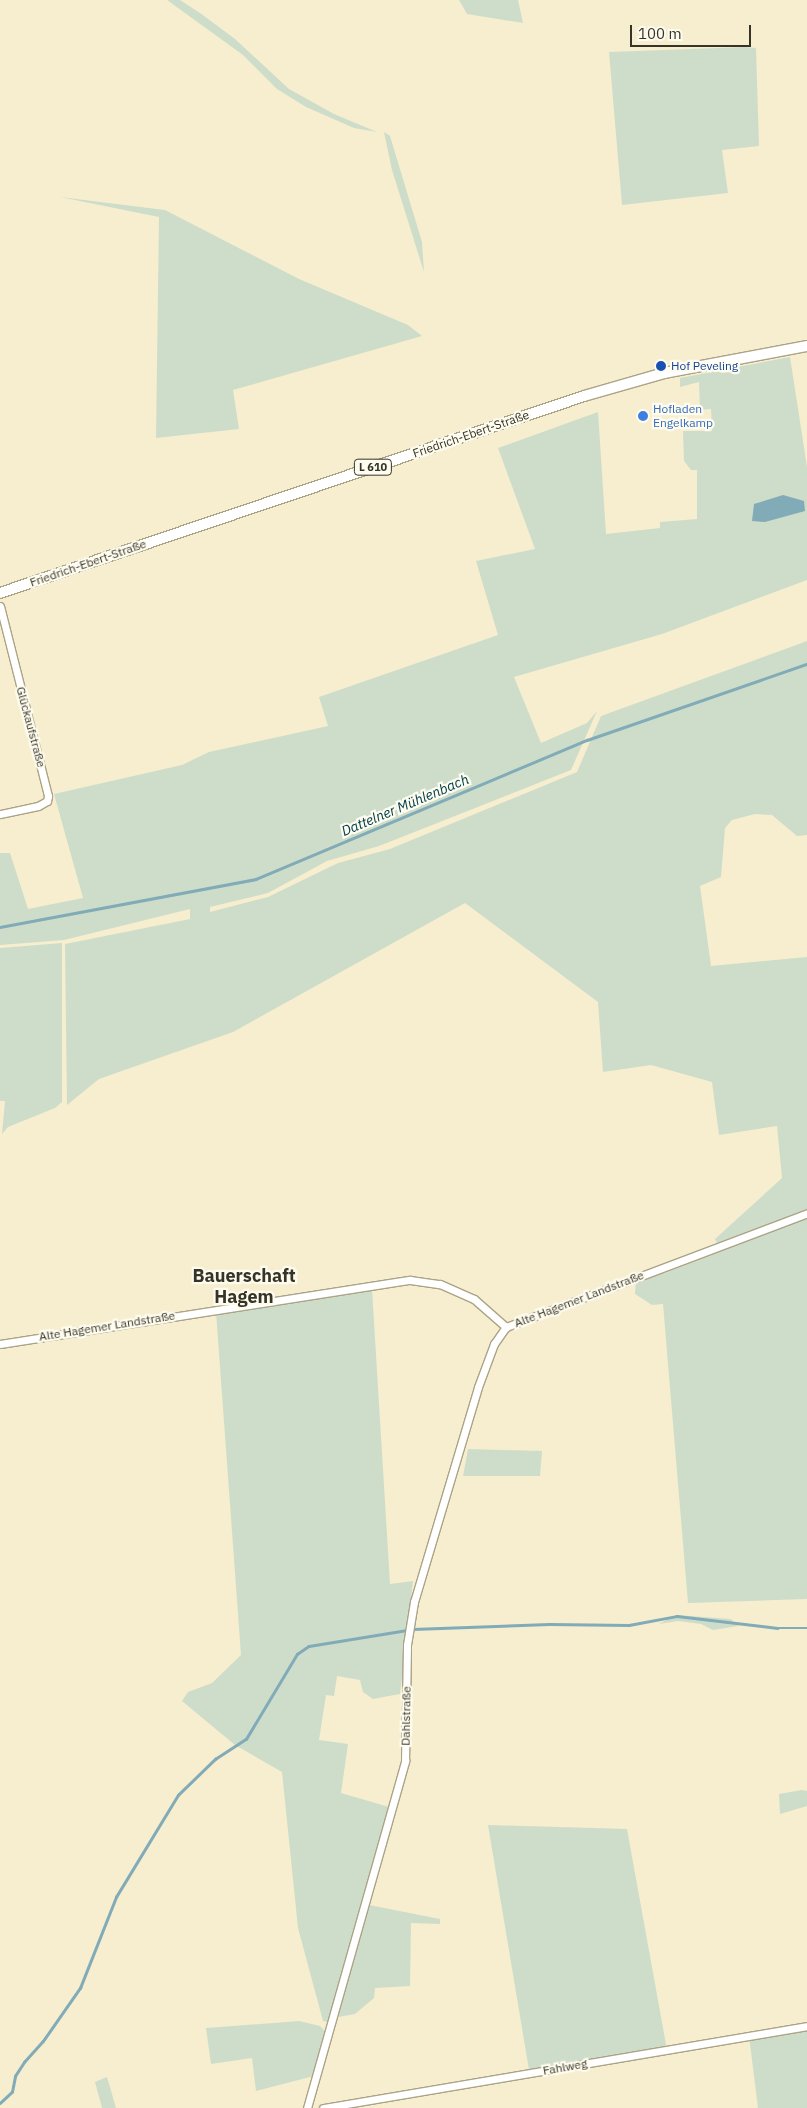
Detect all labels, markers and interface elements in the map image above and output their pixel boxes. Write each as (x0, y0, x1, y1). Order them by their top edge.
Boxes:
scale bar (632, 15, 753, 47)
text: 100 m (638, 24, 682, 43)
place label: Hof Peveling (671, 359, 738, 373)
marker: Hof Peveling (655, 360, 667, 372)
place label: Hofladen Engelkamp (653, 402, 713, 430)
street label: Friedrich-Ebert-Straße (411, 407, 531, 461)
marker: Hofladen Engelkamp (637, 410, 649, 422)
road number: L 610 (353, 458, 393, 476)
street label: Friedrich-Ebert-Straße (28, 536, 148, 590)
street label: Glückaufstraße (13, 685, 49, 769)
water label: Dattelner Mühlenbach (339, 771, 471, 839)
district label: Bauerschaft Hagem (192, 1266, 296, 1308)
street label: Alte Hagemer Landstraße (512, 1268, 646, 1330)
street label: Alte Hagemer Landstraße (38, 1308, 176, 1344)
street label: Dahlstraße (398, 1686, 414, 1746)
street label: Fahlweg (542, 2056, 588, 2078)

